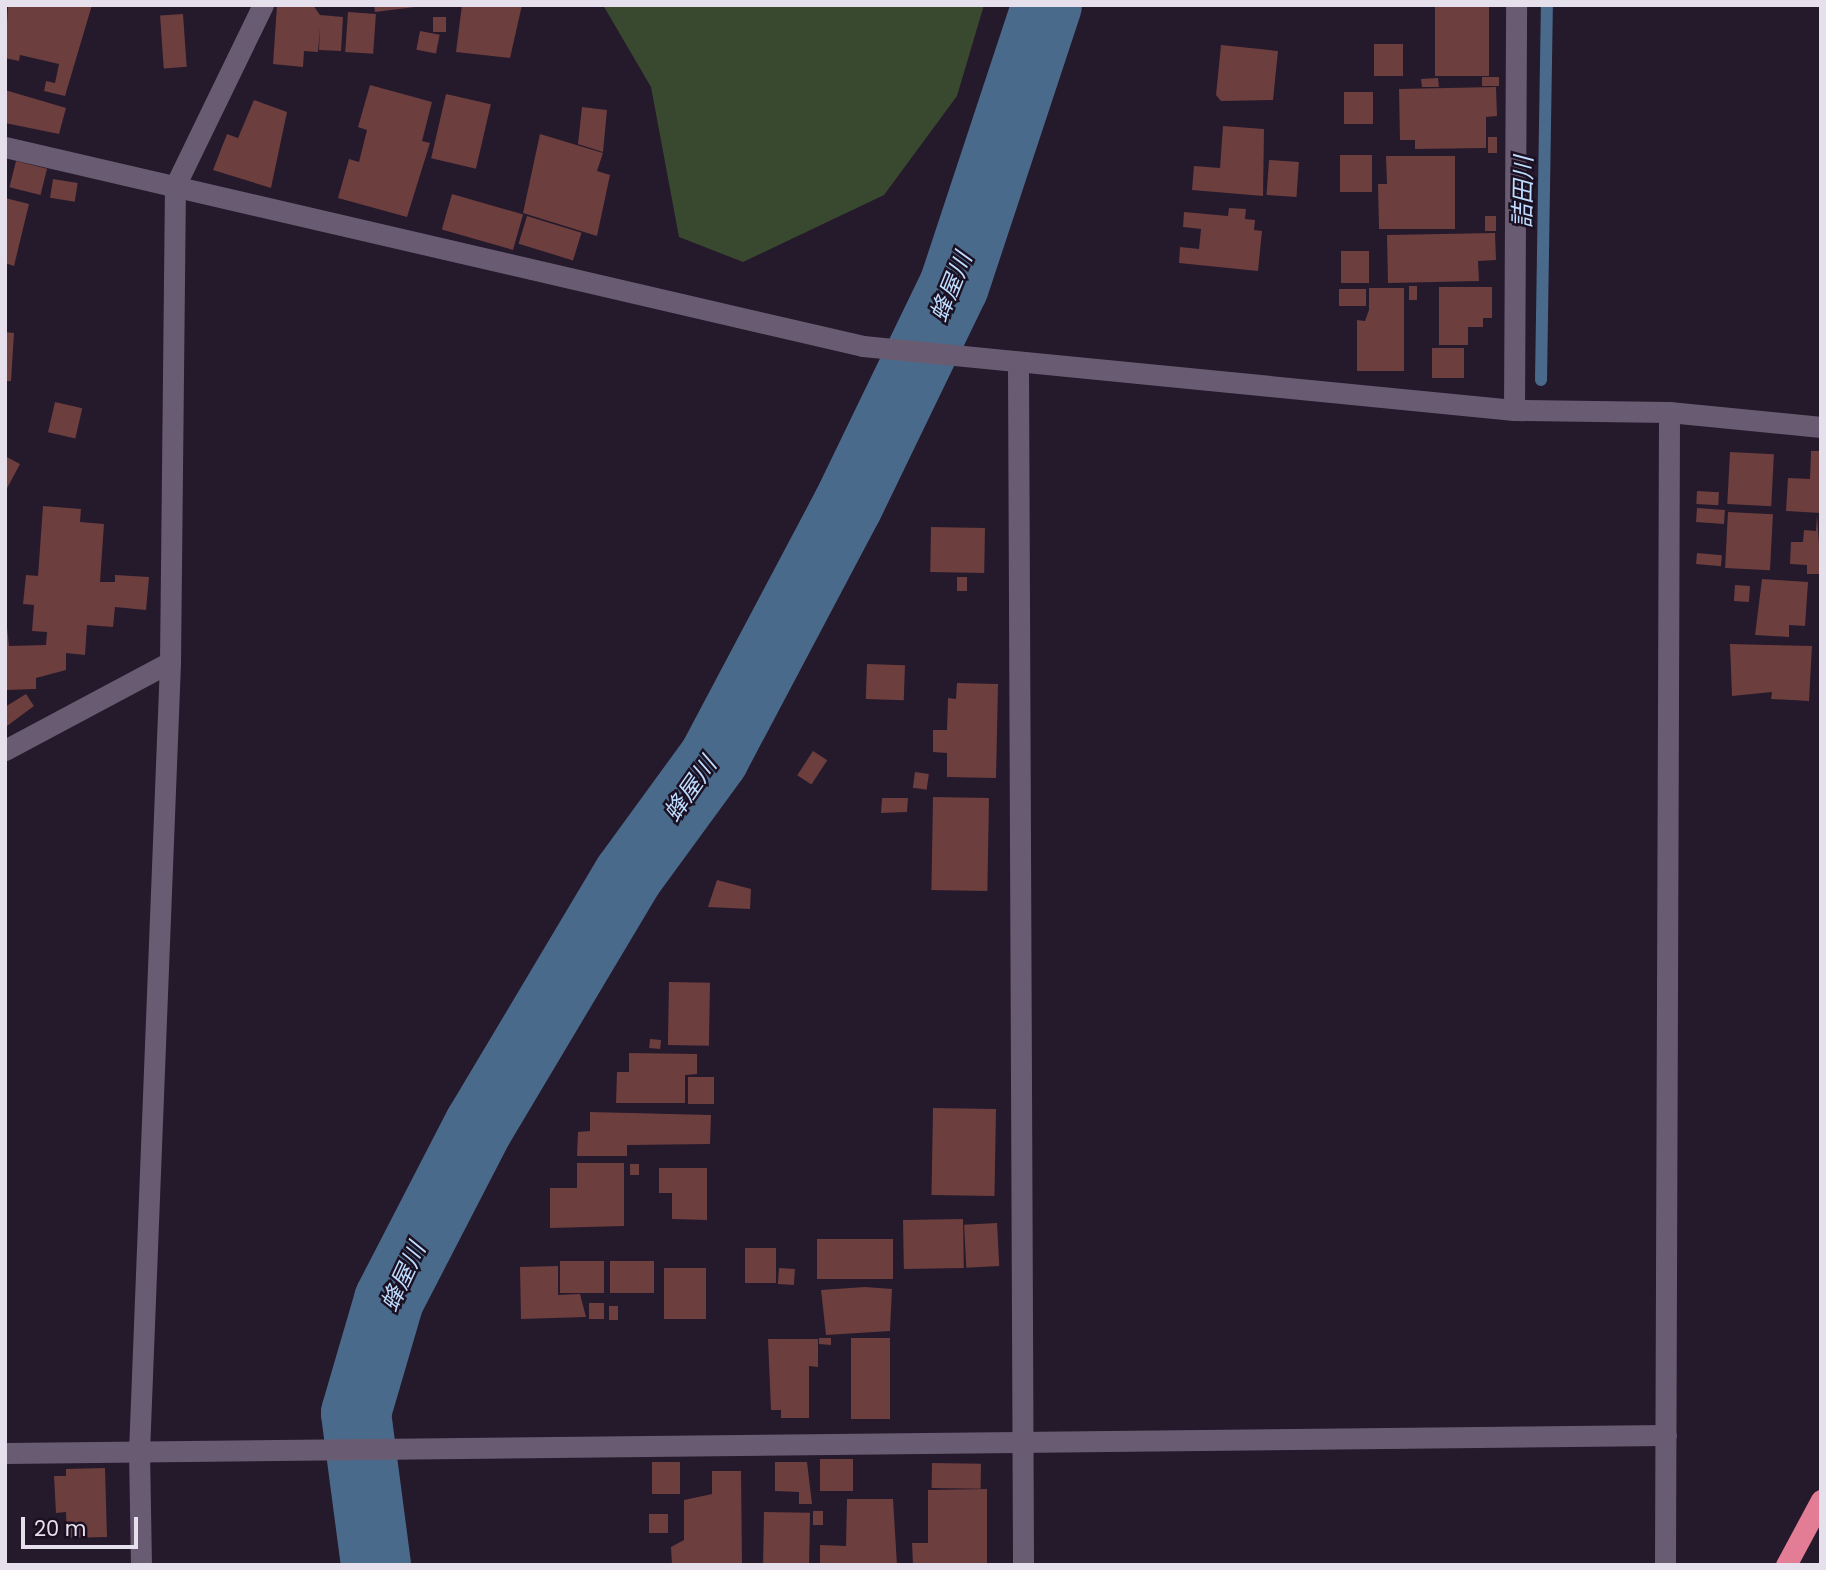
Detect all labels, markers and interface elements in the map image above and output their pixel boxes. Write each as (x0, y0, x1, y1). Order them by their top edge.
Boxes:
water label: 詰田川 (1508, 156, 1538, 228)
water label: 蜂屋川 (924, 248, 978, 326)
water label: 蜂屋川 (658, 751, 722, 827)
water label: 蜂屋川 (375, 1238, 431, 1316)
scale bar (24, 1504, 142, 1548)
text: 20 m (34, 1514, 87, 1543)

